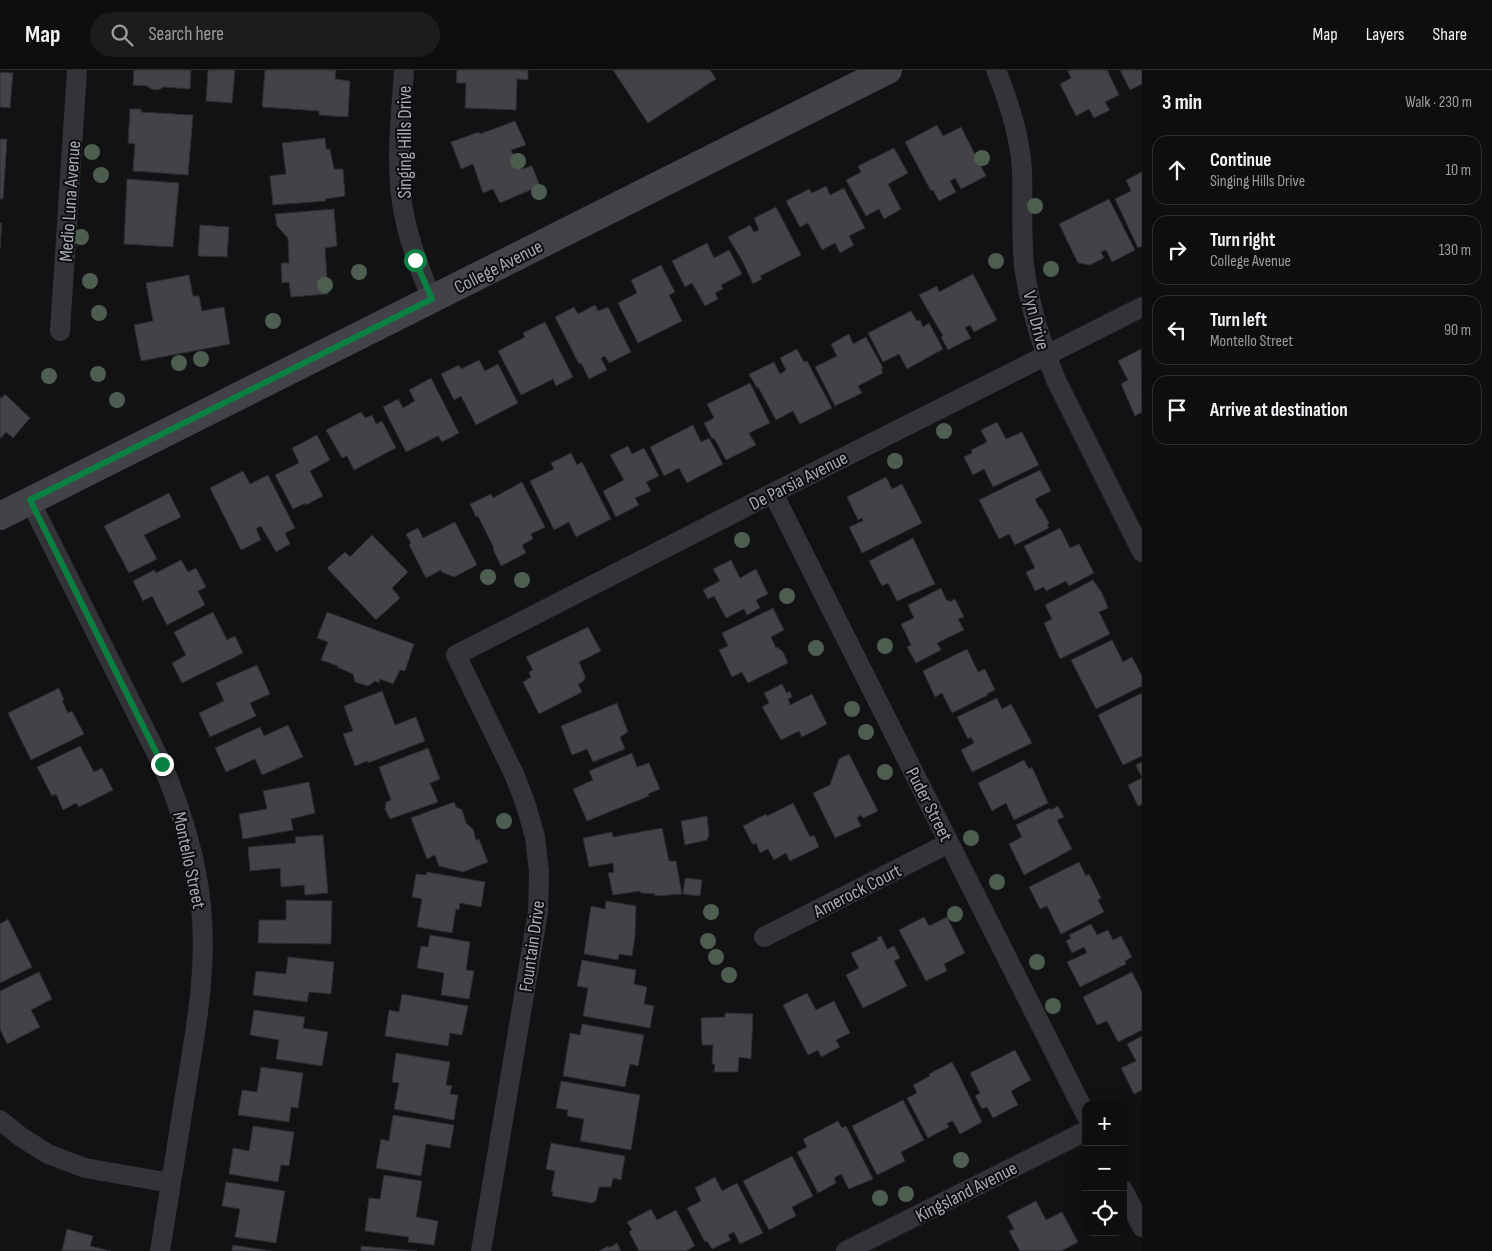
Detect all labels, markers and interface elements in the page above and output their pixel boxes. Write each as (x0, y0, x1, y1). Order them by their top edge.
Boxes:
search box (90, 12, 440, 57)
text: Map (25, 20, 60, 49)
icon: search (108, 21, 136, 49)
text: Search here (148, 23, 224, 46)
text: Map (1313, 24, 1338, 45)
text: Layers (1366, 24, 1405, 45)
text: Share (1433, 24, 1467, 45)
street label: Singing Hills Drive (394, 86, 417, 198)
text: 3 min (1162, 90, 1202, 115)
text: Walk · 230 m (1405, 93, 1472, 112)
street label: Medio Luna Avenue (55, 140, 86, 262)
text: Continue (1210, 149, 1271, 172)
icon: ahead (1163, 156, 1191, 184)
text: 10 m (1445, 161, 1471, 180)
text: Singing Hills Drive (1210, 172, 1305, 191)
text: Turn right (1210, 229, 1275, 252)
street label: College Avenue (451, 235, 547, 299)
icon: right (1163, 236, 1191, 264)
text: 130 m (1439, 241, 1471, 260)
route start (404, 249, 427, 272)
text: College Avenue (1210, 252, 1291, 271)
street label: Vyn Drive (1017, 288, 1054, 352)
text: Turn left (1210, 309, 1267, 332)
icon: left (1163, 316, 1191, 344)
text: 90 m (1444, 321, 1471, 340)
text: Montello Street (1210, 332, 1293, 351)
icon: arrive (1163, 396, 1191, 424)
text: Arrive at destination (1210, 399, 1348, 422)
street label: De Parsia Avenue (746, 447, 852, 516)
route end (151, 753, 174, 776)
street label: Puder Street (900, 764, 957, 846)
street label: Montello Street (167, 810, 210, 911)
street label: Amerock Court (809, 859, 906, 924)
street label: Fountain Drive (515, 899, 550, 993)
map controls (1082, 1101, 1127, 1236)
button: + (1082, 1101, 1127, 1146)
button: − (1082, 1146, 1127, 1191)
street label: Kingsland Avenue (912, 1157, 1021, 1228)
button: locate (1082, 1191, 1127, 1236)

